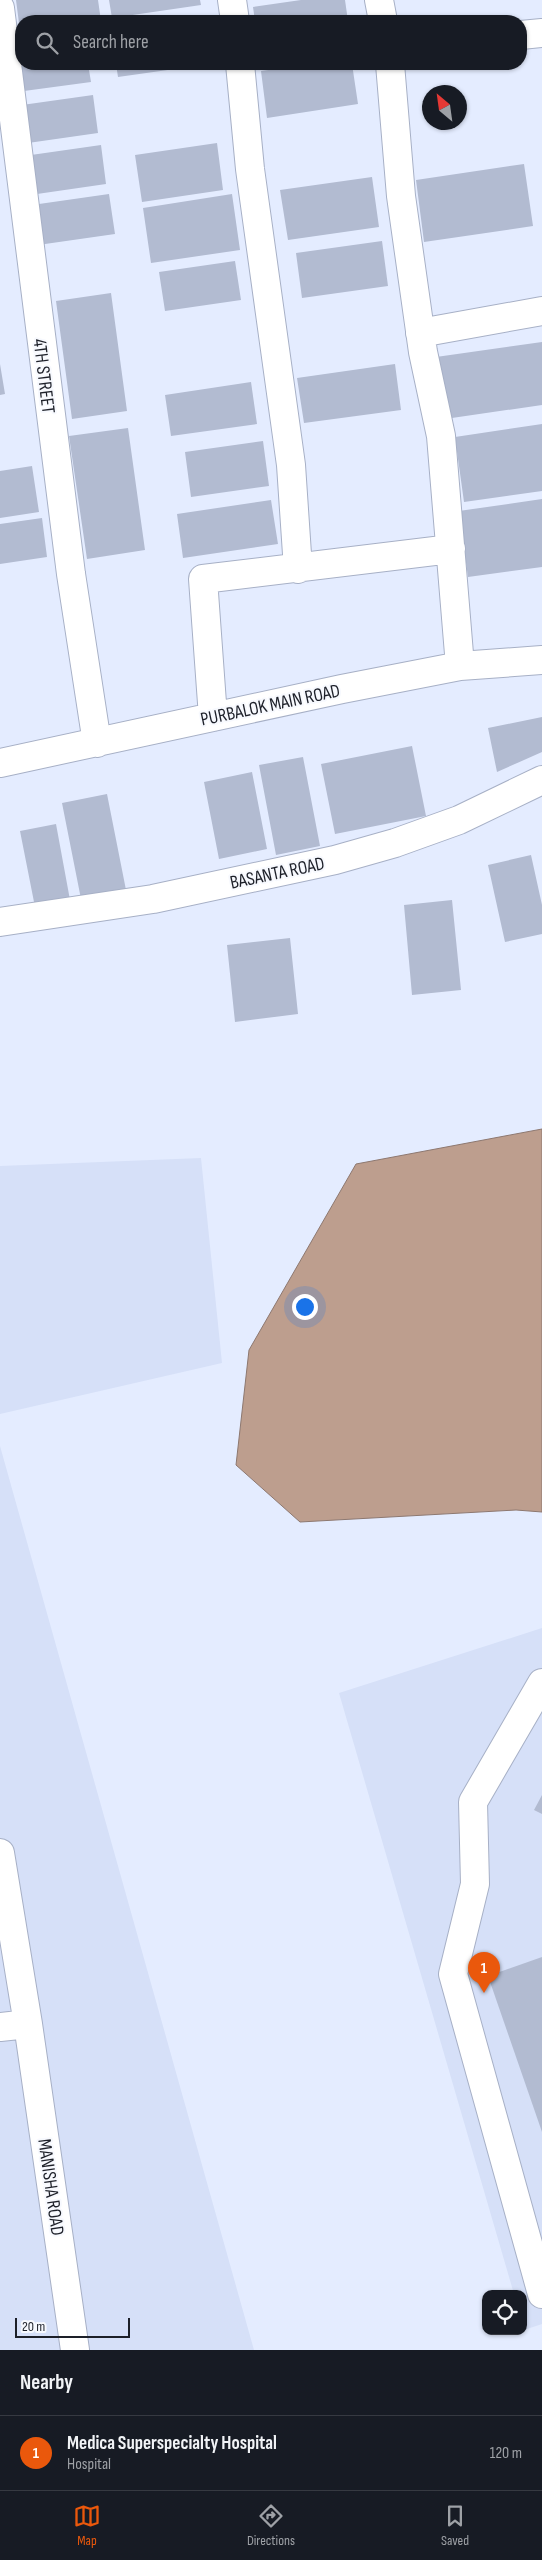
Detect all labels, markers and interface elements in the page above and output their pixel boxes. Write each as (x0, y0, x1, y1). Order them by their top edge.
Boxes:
search box (15, 15, 527, 70)
icon: search (33, 29, 61, 57)
text: Search here (73, 31, 149, 54)
north arrow (422, 85, 467, 130)
street label: 4TH STREET (28, 337, 60, 415)
street label: PURBALOK MAIN ROAD (199, 679, 342, 731)
street label: BASANTA ROAD (228, 852, 327, 895)
your location (292, 1294, 318, 1320)
pin: 1 (468, 1952, 500, 1993)
street label: MANISHA ROAD (32, 2137, 69, 2237)
map controls (482, 2290, 527, 2335)
button: locate (482, 2290, 527, 2335)
scale bar (15, 2315, 130, 2338)
text: 20 m (22, 2318, 45, 2335)
text: Nearby (20, 2370, 73, 2395)
text: Medica Superspecialty Hospital (67, 2432, 277, 2455)
text: 1 (33, 2444, 39, 2463)
text: 120 m (490, 2444, 522, 2463)
text: Hospital (67, 2455, 111, 2474)
tab: Map (73, 2502, 101, 2549)
tab: Directions (247, 2502, 295, 2549)
tab: Saved (441, 2502, 469, 2549)

